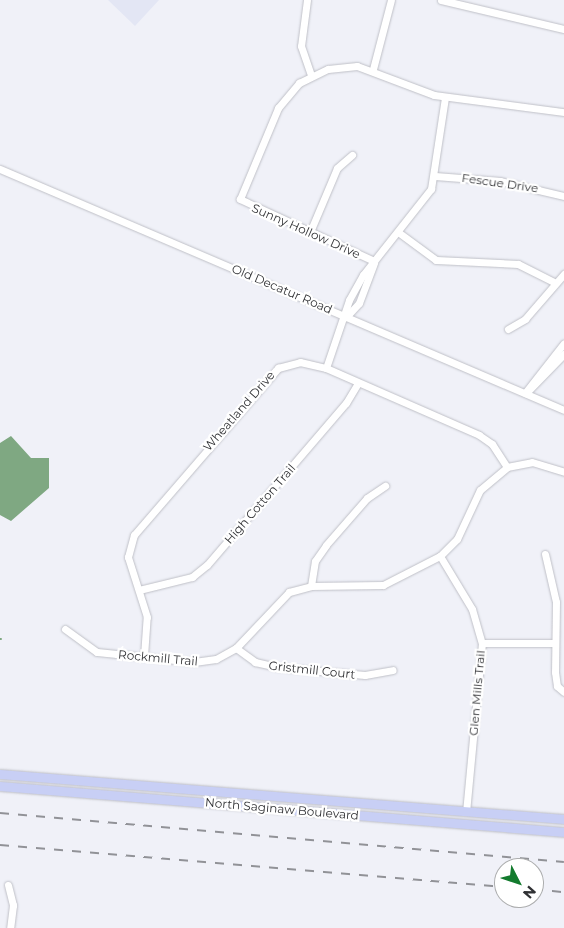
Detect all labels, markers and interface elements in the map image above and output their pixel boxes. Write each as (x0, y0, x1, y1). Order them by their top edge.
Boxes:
street label: Fescue Drive (461, 171, 539, 195)
street label: Sunny Hollow Drive (249, 201, 363, 261)
street label: Old Decatur Road (230, 261, 334, 317)
street label: Wheatland Drive (200, 368, 278, 454)
street label: High Cotton Trail (221, 461, 299, 547)
street label: Rockmill Trail (117, 647, 199, 669)
street label: Glen Mills Trail (466, 650, 488, 736)
street label: Gristmill Court (268, 658, 356, 682)
street label: North Saginaw Boulevard (205, 795, 359, 823)
north arrow (494, 858, 544, 908)
text: N (519, 882, 540, 902)

